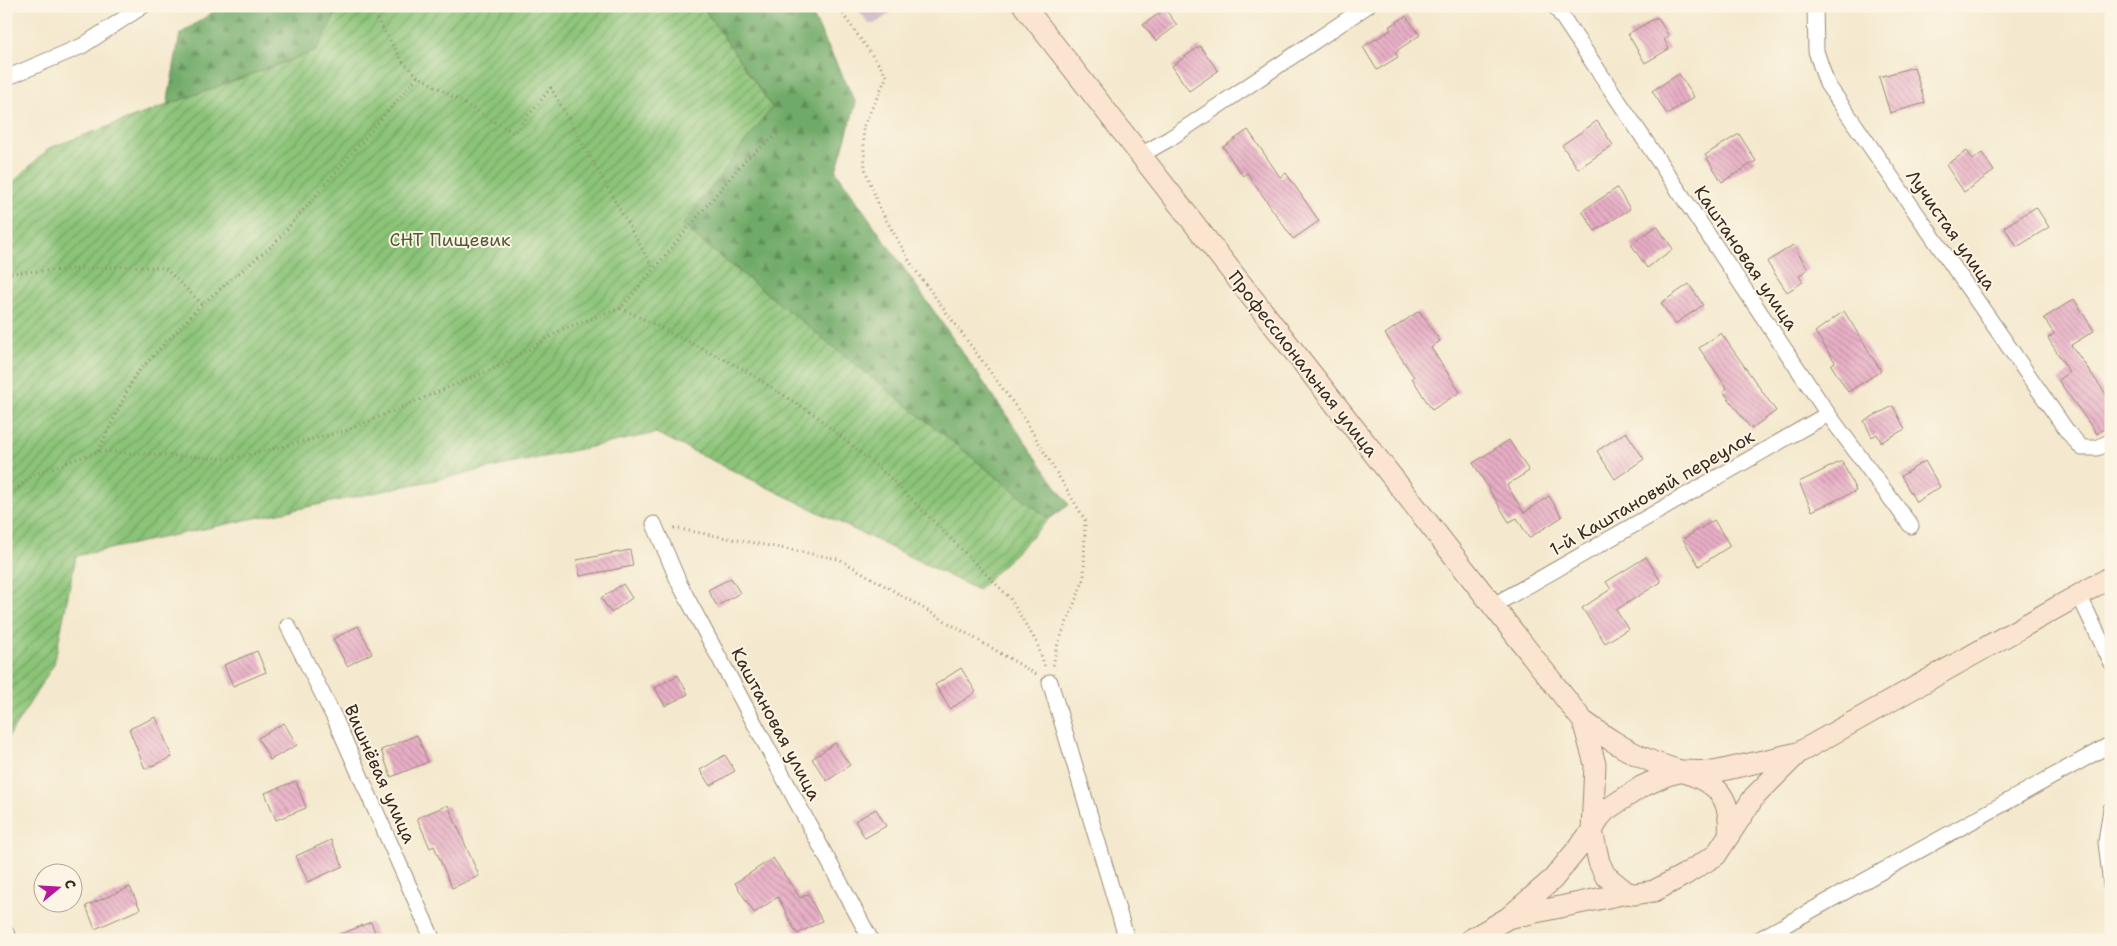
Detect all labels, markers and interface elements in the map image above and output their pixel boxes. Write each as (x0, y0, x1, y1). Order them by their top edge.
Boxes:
street label: Лучистая улица (1901, 165, 2001, 295)
street label: Каштановая улица (1689, 181, 1803, 335)
park label: СНТ Пищевик (390, 228, 511, 252)
street label: Профессиональная улица (1223, 266, 1383, 462)
street label: 1-й Каштановый переулок (1545, 424, 1759, 562)
street label: Каштановая улица (726, 643, 826, 805)
street label: Вишнёвая улица (339, 701, 421, 847)
north arrow (32, 864, 82, 914)
text: С (60, 877, 80, 891)

